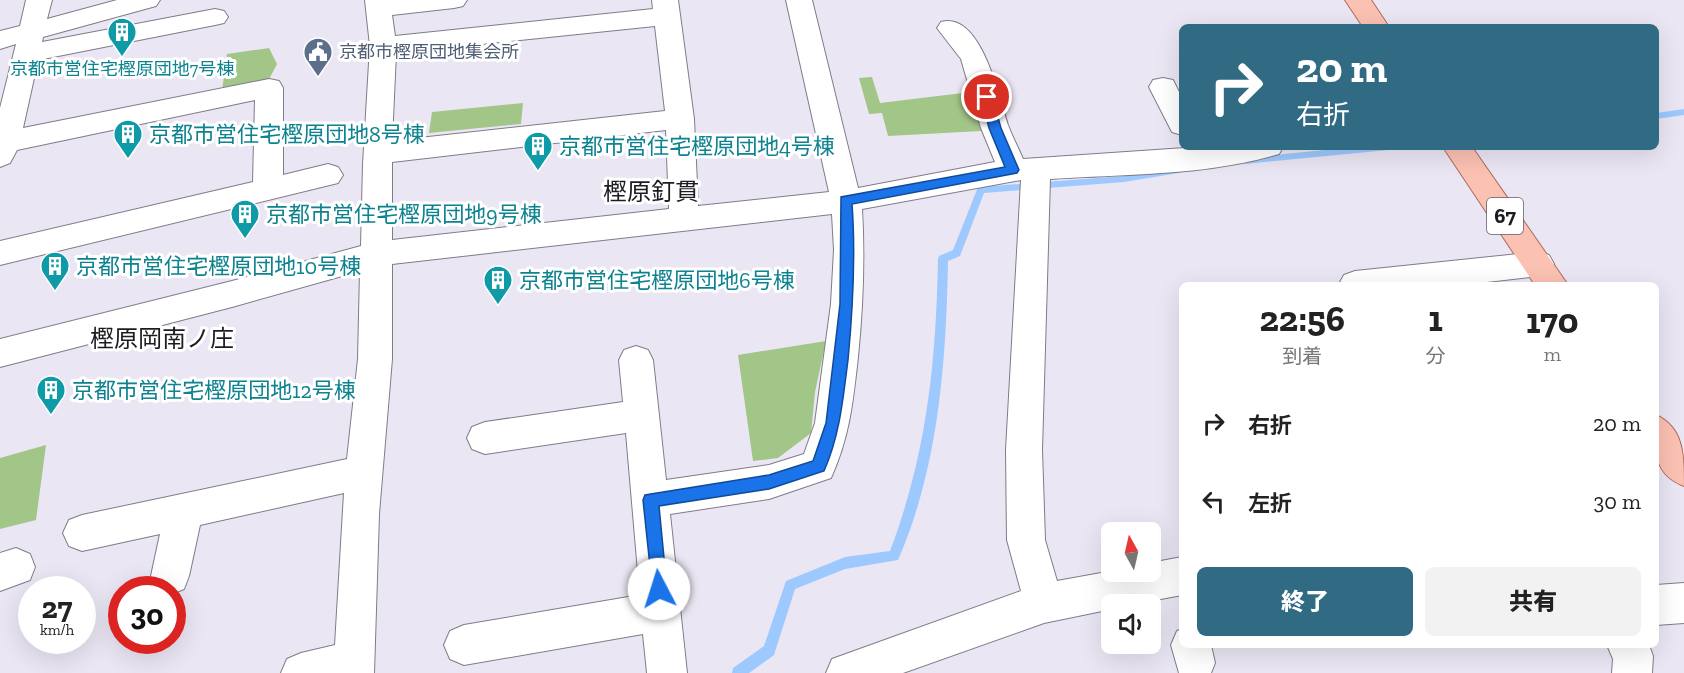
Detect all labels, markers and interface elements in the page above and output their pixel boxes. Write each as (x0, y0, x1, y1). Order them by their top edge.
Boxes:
building icon: 京都市営住宅樫原団地7号棟 (106, 16, 138, 58)
public building icon: 京都市樫原団地集会所 (302, 36, 334, 78)
place label: 京都市樫原団地集会所 (339, 41, 519, 63)
text: 20 m (1296, 42, 1387, 93)
icon: right (1197, 48, 1275, 126)
place label: 京都市営住宅樫原団地7号棟 (10, 58, 234, 80)
pin (961, 71, 1012, 122)
icon: arrive (970, 80, 1003, 113)
text: 右折 (1296, 99, 1350, 131)
building icon: 京都市営住宅樫原団地8号棟 (112, 118, 144, 160)
place label: 京都市営住宅樫原団地8号棟 (149, 121, 425, 148)
building icon: 京都市営住宅樫原団地4号棟 (522, 130, 554, 172)
place label: 京都市営住宅樫原団地4号棟 (559, 133, 835, 160)
district label: 樫原釘貫 (603, 177, 699, 206)
building icon: 京都市営住宅樫原団地9号棟 (229, 198, 261, 240)
road number: 67 (1487, 198, 1523, 234)
place label: 京都市営住宅樫原団地9号棟 (266, 201, 542, 228)
building icon: 京都市営住宅樫原団地10号棟 (39, 250, 71, 292)
place label: 京都市営住宅樫原団地10号棟 (76, 253, 361, 280)
building icon: 京都市営住宅樫原団地6号棟 (482, 264, 514, 306)
place label: 京都市営住宅樫原団地6号棟 (519, 267, 795, 294)
text: 22:56 (1259, 297, 1345, 340)
text: 1 (1428, 297, 1443, 340)
text: 170 (1526, 299, 1578, 342)
district label: 樫原岡南ノ庄 (90, 324, 234, 353)
text: m (1544, 342, 1561, 366)
text: 到着 (1282, 344, 1322, 368)
text: 分 (1426, 344, 1446, 368)
building icon: 京都市営住宅樫原団地12号棟 (35, 374, 67, 416)
place label: 京都市営住宅樫原団地12号棟 (72, 377, 356, 404)
icon: right (1197, 407, 1230, 440)
text: 20 m (1593, 410, 1641, 437)
text: 右折 (1248, 412, 1292, 439)
icon: left (1197, 485, 1230, 518)
text: 30 m (1594, 488, 1641, 515)
text: 左折 (1248, 490, 1292, 517)
north arrow (1101, 522, 1161, 582)
map controls (1101, 522, 1161, 654)
position arrow (627, 557, 691, 621)
button: 終了 (1197, 567, 1413, 636)
button: 共有 (1425, 567, 1641, 636)
speed limit sign: 30 (108, 576, 186, 654)
text: 27 (42, 590, 72, 626)
button: sound (1101, 594, 1161, 654)
text: km/h (40, 621, 74, 639)

